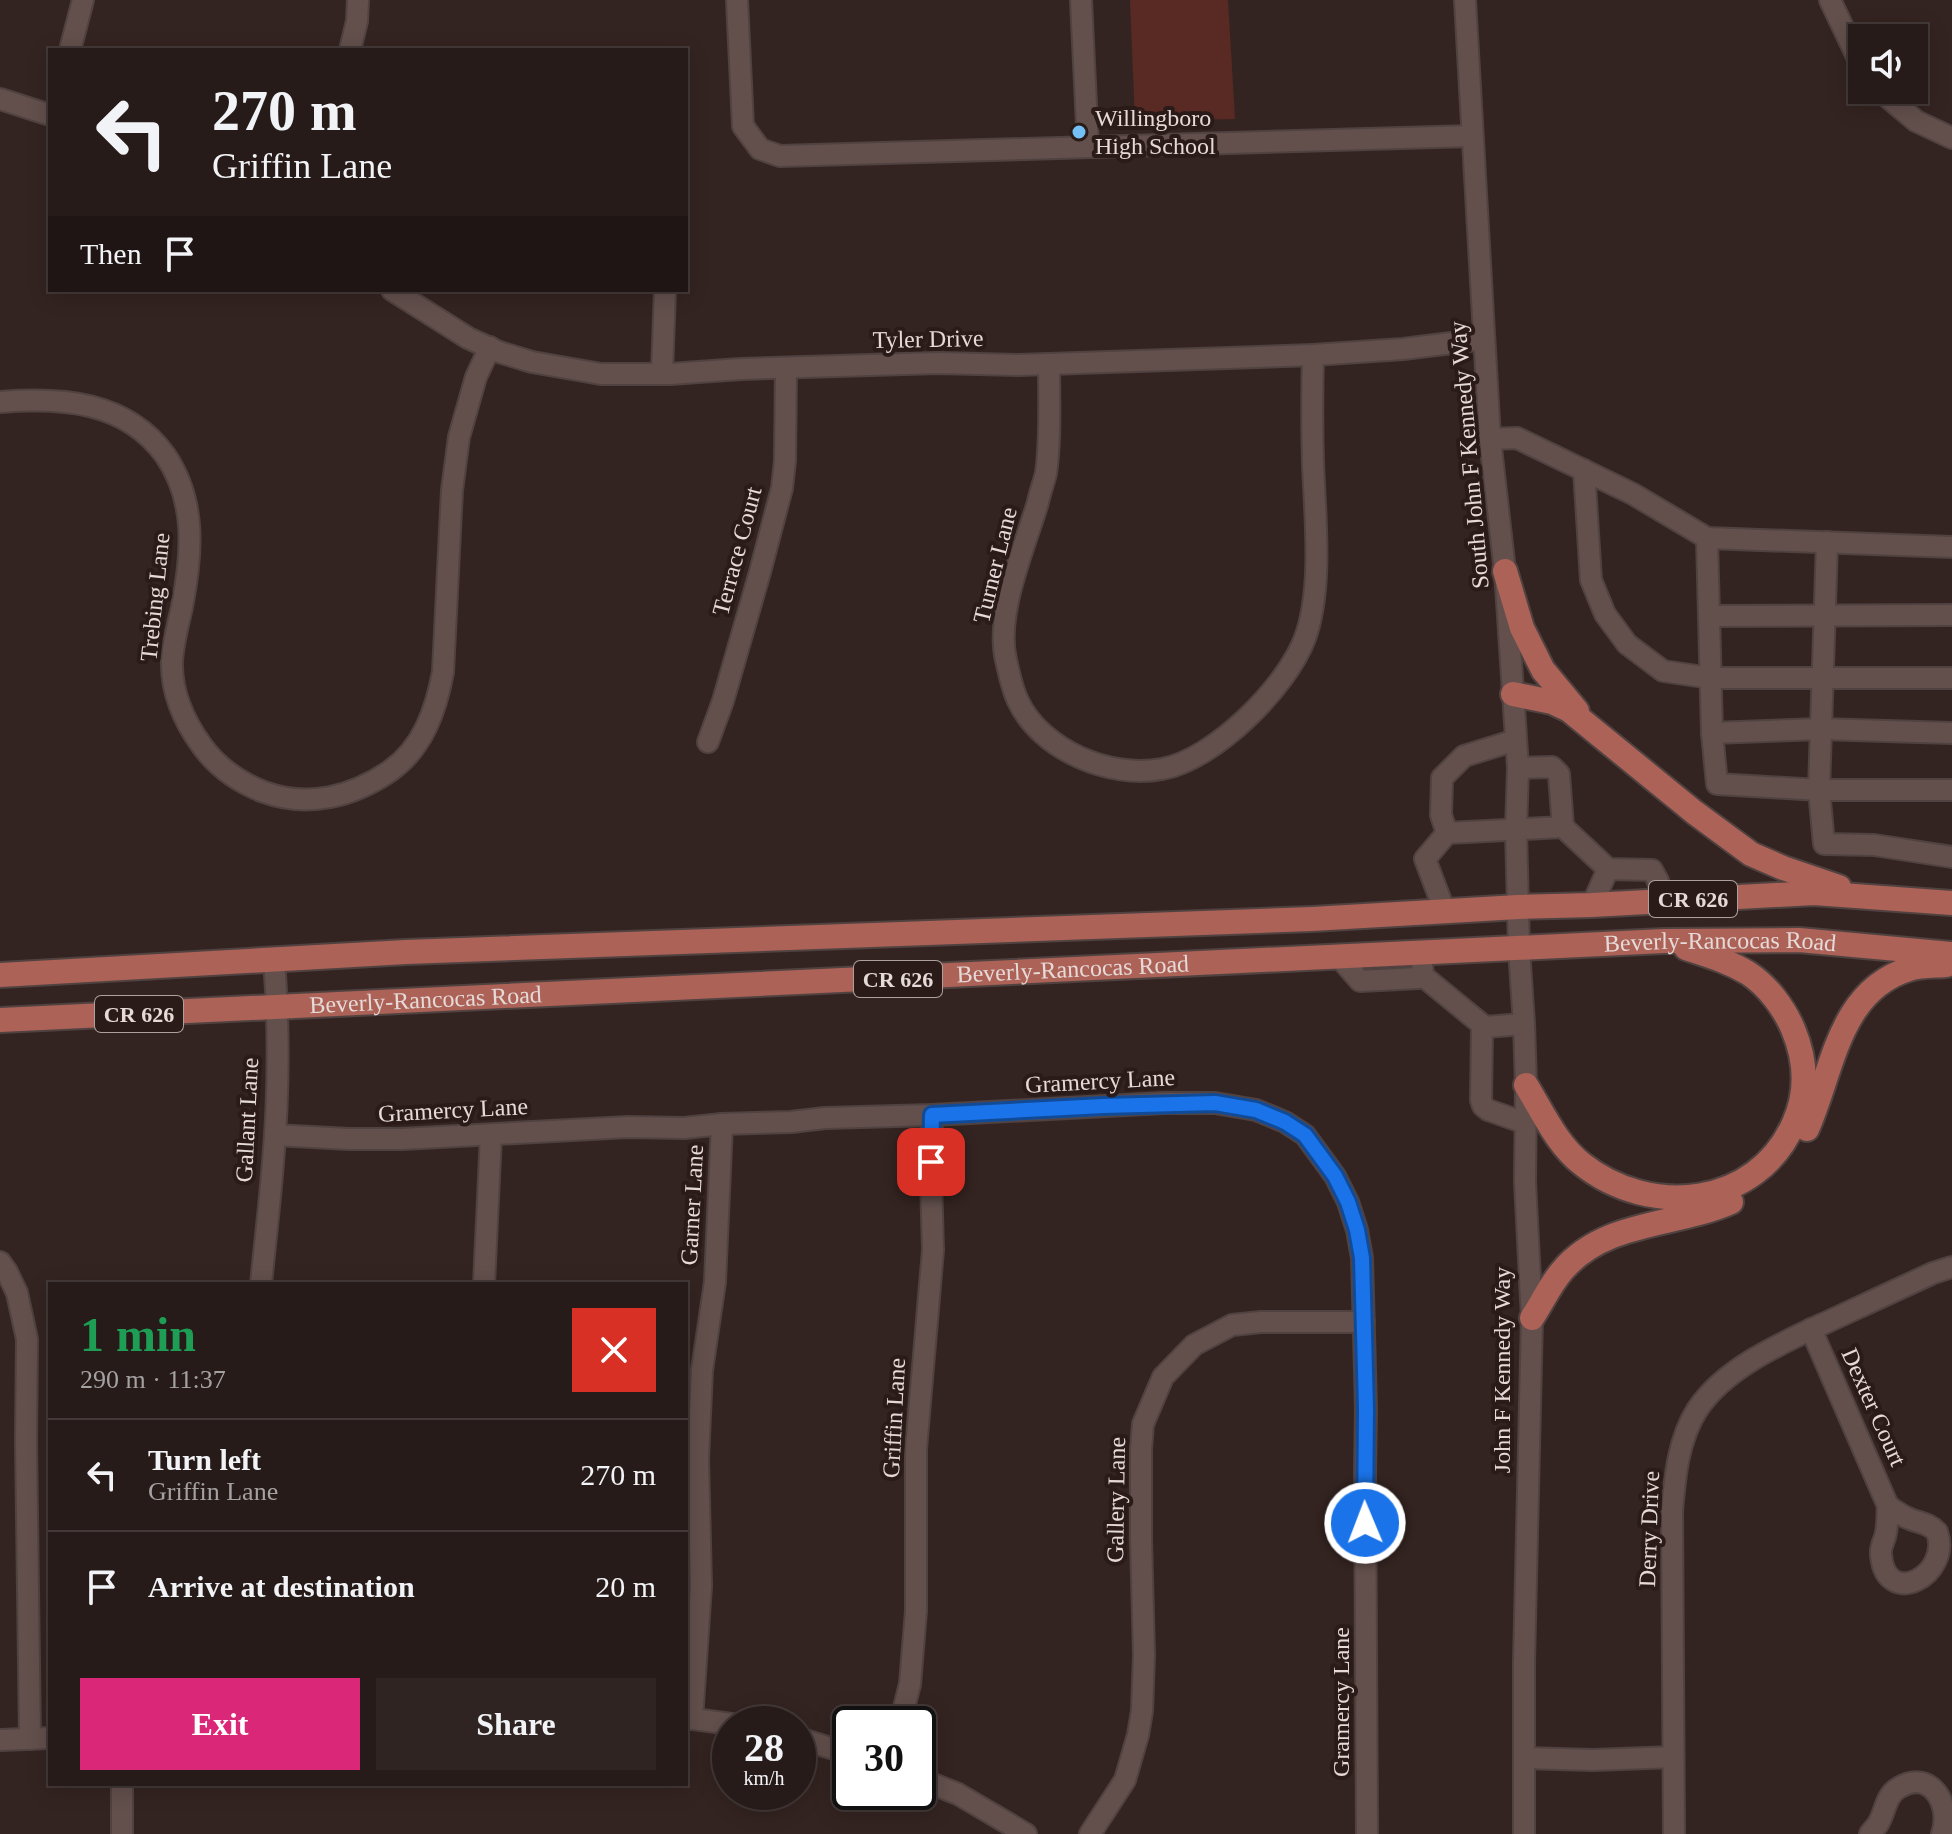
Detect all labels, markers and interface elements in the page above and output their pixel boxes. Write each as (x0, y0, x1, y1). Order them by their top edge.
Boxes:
map controls (1848, 24, 1928, 104)
button: sound (1848, 24, 1928, 104)
icon: left (80, 80, 184, 184)
text: 270 m (212, 80, 357, 142)
place label: Willingboro High School (1095, 105, 1216, 159)
marker: Willingboro High School (1070, 123, 1088, 141)
text: Griffin Lane (212, 146, 392, 186)
icon: arrive (158, 232, 202, 276)
text: Then (80, 237, 142, 270)
street label: South John F Kennedy Way (1444, 320, 1494, 590)
street label: Tyler Drive (872, 325, 984, 353)
street label: Terrace Court (707, 483, 767, 618)
street label: Turner Lane (968, 504, 1022, 626)
street label: Trebing Lane (135, 531, 175, 663)
road number: CR 626 (1649, 881, 1737, 917)
street label: Beverly-Rancocas Road (1603, 927, 1837, 957)
street label: Beverly-Rancocas Road (956, 951, 1190, 988)
road number: CR 626 (854, 961, 942, 997)
street label: Beverly-Rancocas Road (309, 981, 542, 1018)
road number: CR 626 (95, 996, 183, 1032)
street label: Gallant Lane (231, 1057, 263, 1183)
street label: Gramercy Lane (1024, 1064, 1176, 1098)
street label: Gramercy Lane (377, 1093, 529, 1127)
pin (897, 1128, 965, 1196)
icon: arrive (909, 1140, 953, 1184)
street label: Garner Lane (676, 1144, 708, 1266)
street label: John F Kennedy Way (1489, 1267, 1515, 1473)
text: 1 min (80, 1308, 196, 1361)
button: close (572, 1308, 656, 1392)
street label: Dexter Court (1837, 1344, 1912, 1470)
street label: Griffin Lane (878, 1357, 910, 1479)
text: 290 m · 11:37 (80, 1365, 226, 1394)
street label: Gallery Lane (1102, 1437, 1130, 1563)
text: Turn left (148, 1443, 261, 1476)
icon: left (80, 1453, 124, 1497)
text: 270 m (580, 1458, 656, 1491)
street label: Derry Drive (1634, 1470, 1664, 1588)
text: Griffin Lane (148, 1477, 278, 1506)
position arrow (1323, 1481, 1407, 1565)
icon: arrive (80, 1565, 124, 1609)
text: Arrive at destination (148, 1570, 415, 1603)
text: 20 m (595, 1570, 656, 1603)
street label: Gramercy Lane (1328, 1627, 1354, 1777)
button: Exit (80, 1678, 360, 1770)
button: Share (376, 1678, 656, 1770)
speed limit sign: 30 (832, 1706, 936, 1810)
text: 28 (744, 1725, 784, 1770)
text: km/h (743, 1767, 785, 1789)

